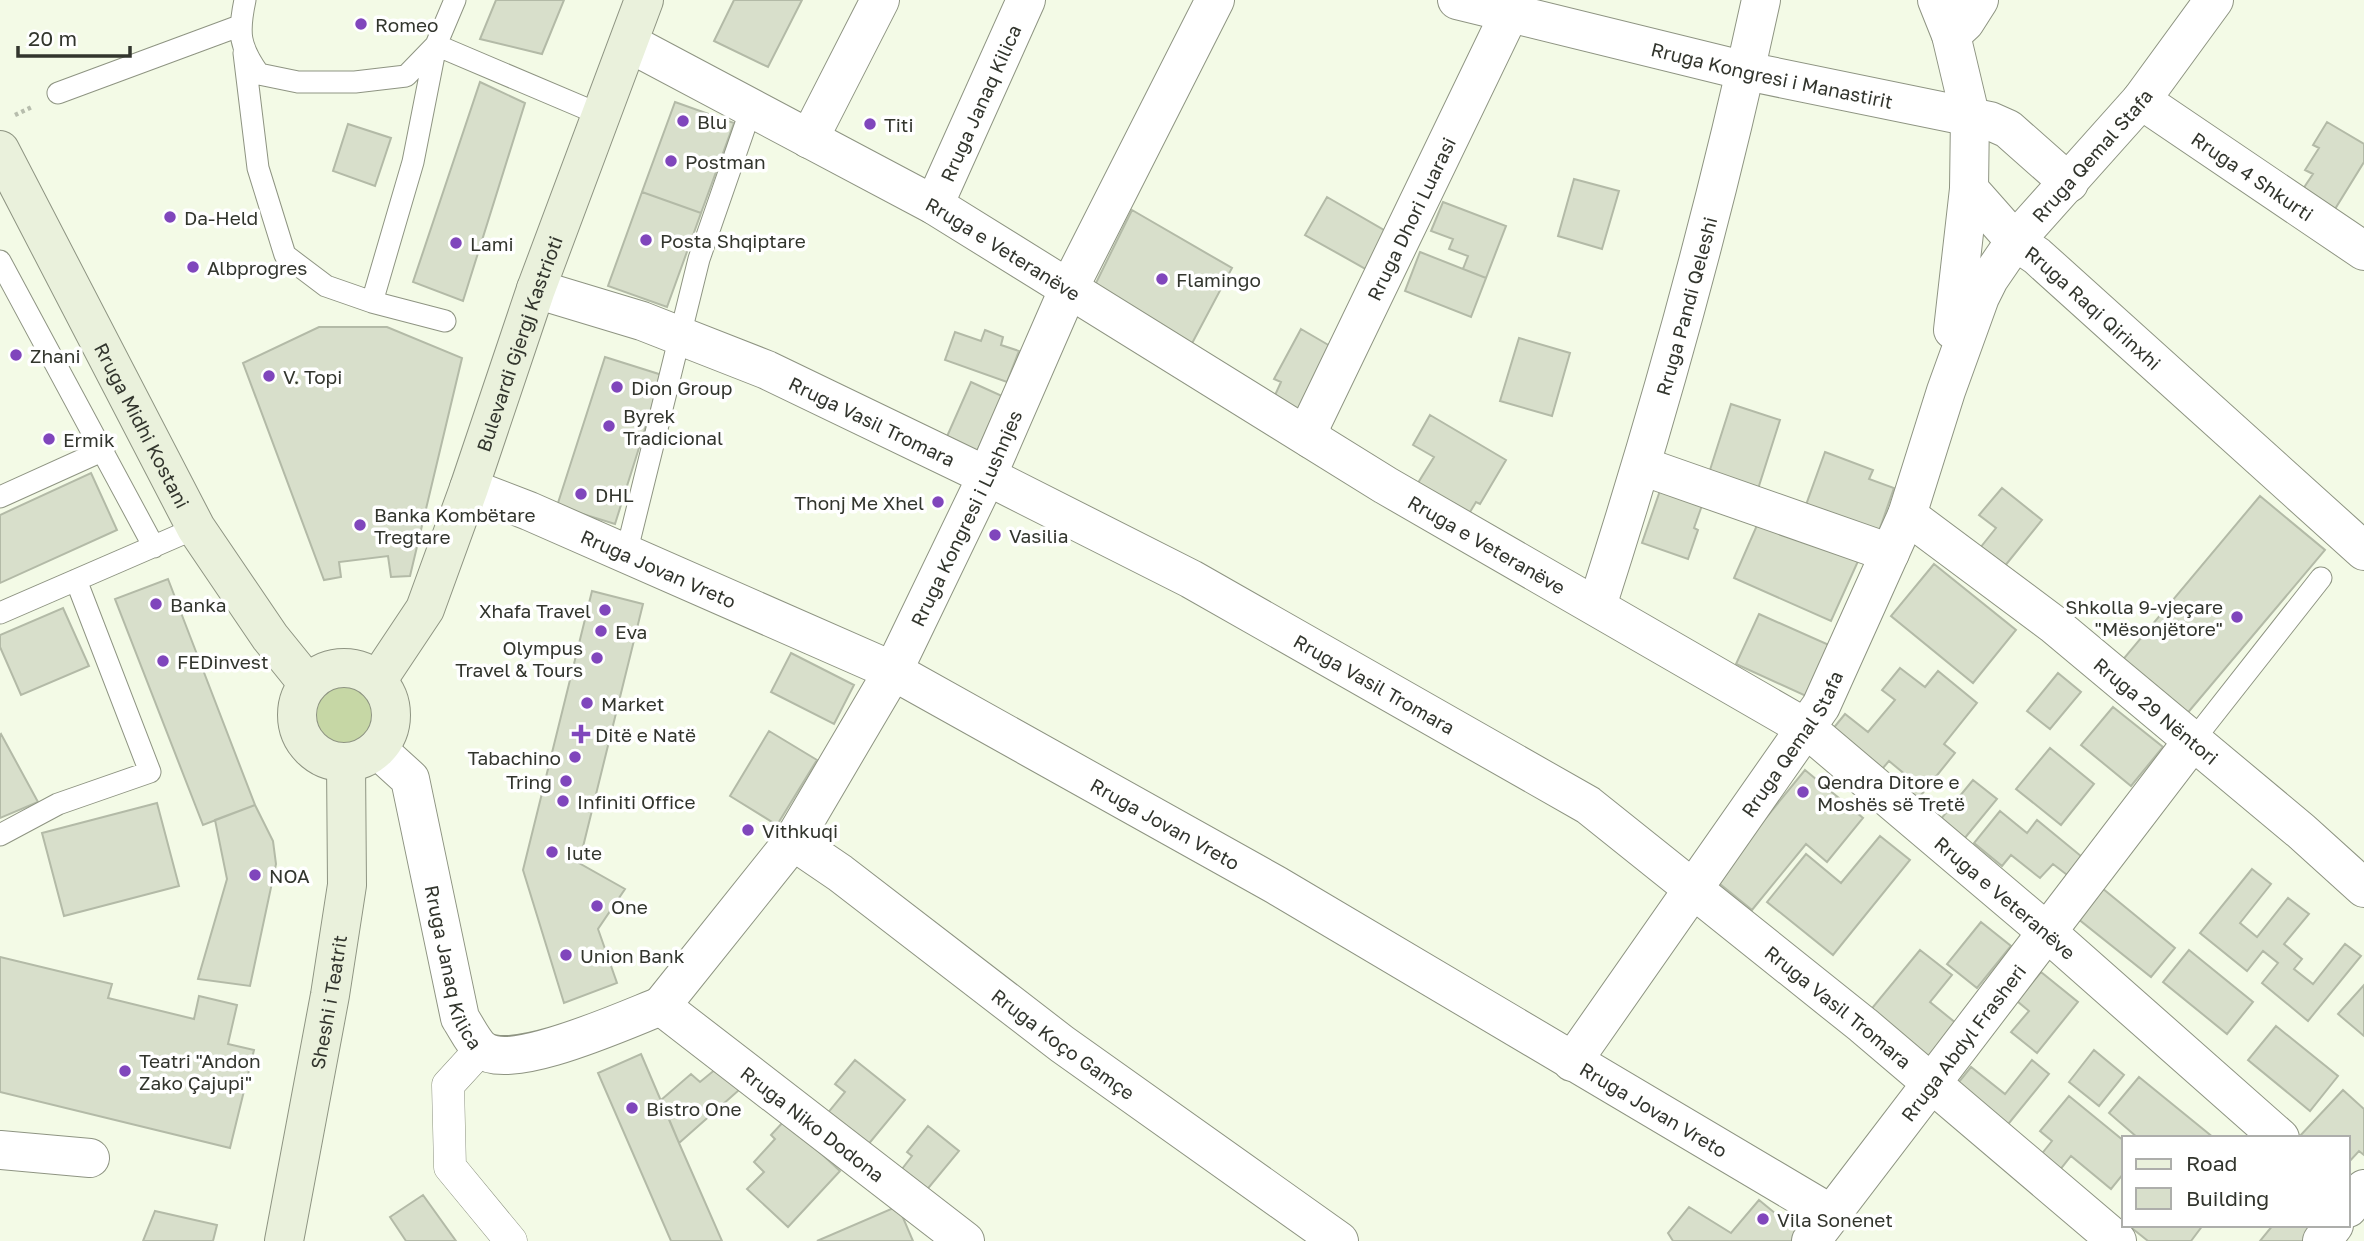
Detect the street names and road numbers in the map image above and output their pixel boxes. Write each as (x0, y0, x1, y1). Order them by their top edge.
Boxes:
street label: Rruga Janaq Kilica (935, 21, 1025, 185)
street label: Rruga Kongresi i Manastirit (1649, 37, 1895, 112)
street label: Rruga Qemal Stafa (2026, 84, 2157, 226)
street label: Rruga 4 Shkurti (2188, 126, 2318, 225)
street label: Rruga Dhori Luarasi (1361, 133, 1460, 304)
street label: Rruga e Veteranëve (922, 191, 1085, 305)
street label: Rruga Pandi Qeleshi (1650, 214, 1721, 398)
street label: Bulevardi Gjergj Kastrioti (471, 232, 566, 454)
street label: Rruga Raqi Qirinxhi (2021, 240, 2166, 374)
street label: Rruga Midhi Kostani (90, 339, 195, 512)
street label: Rruga Vasil Tromara (786, 371, 959, 471)
street label: Rruga Kongresi i Lushnjes (905, 406, 1026, 630)
street label: Rruga e Veteranëve (1404, 490, 1570, 598)
street label: Rruga Jovan Vreto (578, 524, 740, 612)
street label: Rruga Vasil Tromara (1290, 629, 1459, 738)
street label: Rruga 29 Nëntori (2090, 652, 2223, 769)
street label: Rruga Qemal Stafa (1736, 667, 1847, 821)
street label: Rruga Jovan Vreto (1087, 772, 1244, 874)
street label: Rruga e Veteranëve (1930, 831, 2081, 964)
street label: Rruga Janaq Kilica (421, 883, 488, 1054)
street label: Sheshi i Teatrit (305, 933, 351, 1071)
street label: Rruga Vasil Tromara (1761, 940, 1916, 1073)
street label: Rruga Abdyl Frasheri (1896, 959, 2030, 1125)
street label: Rruga Koço Gamçe (988, 983, 1140, 1104)
street label: Rruga Jovan Vreto (1576, 1057, 1732, 1162)
street label: Rruga Niko Dodona (736, 1061, 889, 1186)

